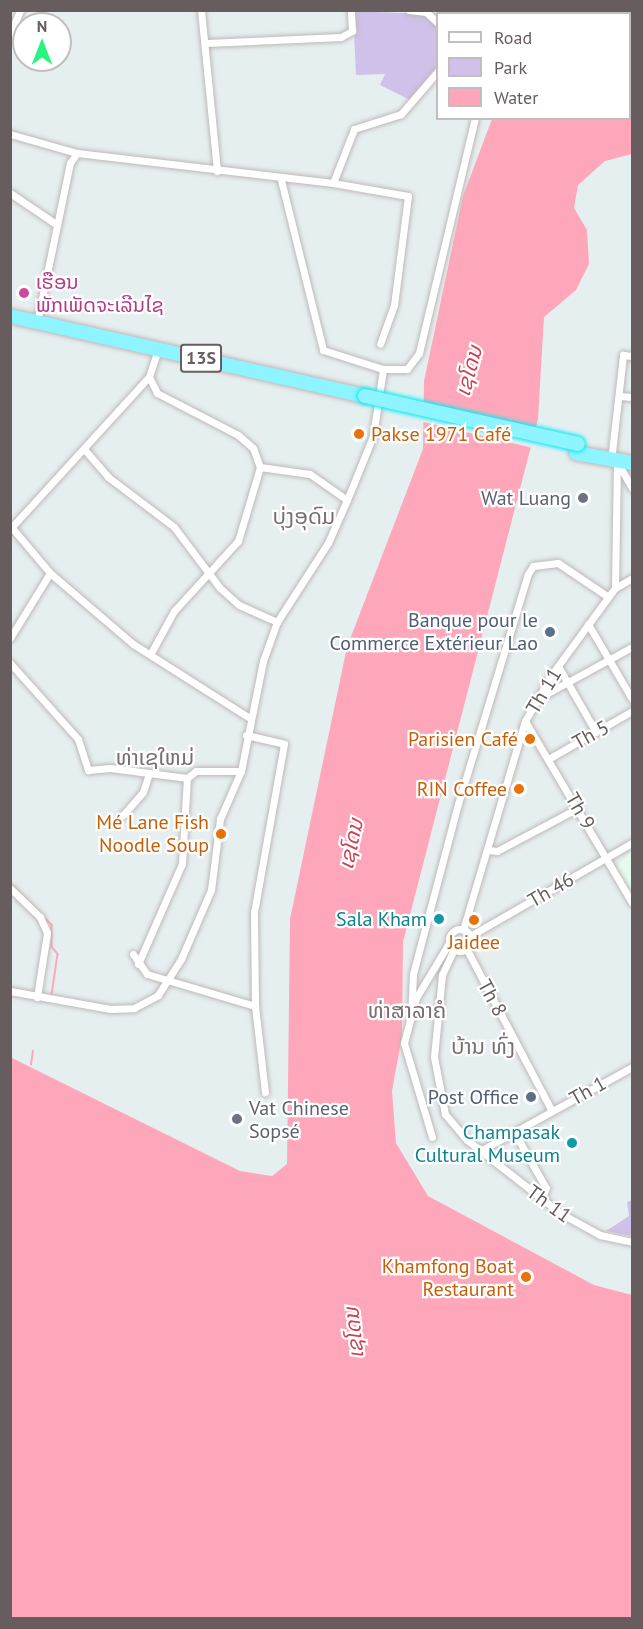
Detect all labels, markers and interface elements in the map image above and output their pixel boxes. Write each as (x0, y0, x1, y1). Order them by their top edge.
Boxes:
north arrow (12, 12, 72, 72)
legend (436, 12, 631, 120)
text: N (37, 16, 47, 36)
text: Road (494, 26, 532, 49)
text: Park (494, 56, 527, 79)
text: Water (494, 86, 538, 109)
place label: ເຮືອນ ພັກເພັດຈະເລີນໄຊ (36, 270, 164, 317)
marker: ເຮືອນ ພັກເພັດຈະເລີນໄຊ (17, 286, 31, 300)
road number: 13S (180, 343, 222, 373)
water label: ເຊໂດນ (450, 343, 488, 399)
place label: Pakse 1971 Café (371, 422, 511, 446)
marker: Pakse 1971 Café (352, 427, 366, 441)
place label: Wat Luang (481, 486, 571, 510)
marker: Wat Luang (576, 491, 590, 505)
district label: ບຸ່ງອຸດົມ (273, 504, 335, 530)
place label: Banque pour le Commerce Extérieur Lao (330, 608, 538, 655)
marker: Banque pour le Commerce Extérieur Lao (543, 625, 557, 639)
street label: Th 11 (521, 664, 567, 718)
street label: Th 5 (568, 715, 614, 755)
place label: Parisien Café (408, 727, 518, 751)
marker: Parisien Café (523, 732, 537, 746)
district label: ທ່າເຊໃຫມ່ (116, 745, 194, 771)
place label: RIN Coffee (417, 777, 507, 801)
marker: RIN Coffee (512, 782, 526, 796)
street label: Th 9 (560, 788, 600, 834)
place label: Mé Lane Fish Noodle Soup (96, 810, 209, 857)
water label: ເຊໂດນ (333, 816, 369, 872)
marker: Mé Lane Fish Noodle Soup (214, 827, 228, 841)
street label: Th 46 (524, 867, 578, 913)
place label: Sala Kham (336, 907, 427, 931)
marker: Sala Kham (432, 912, 446, 926)
marker: Jaidee (467, 913, 481, 927)
place label: Jaidee (448, 930, 500, 954)
street label: Th 8 (472, 975, 512, 1021)
district label: ທ່າສາລາຄໍ (368, 998, 446, 1024)
district label: ບ້ານ ທົ່ງ (451, 1034, 515, 1060)
street label: Th 1 (565, 1071, 611, 1111)
place label: Post Office (428, 1085, 519, 1109)
marker: Post Office (524, 1090, 538, 1104)
place label: Vat Chinese Sopsé (249, 1096, 349, 1143)
marker: Vat Chinese Sopsé (230, 1112, 244, 1126)
place label: Champasak Cultural Museum (415, 1120, 560, 1167)
marker: Champasak Cultural Museum (565, 1136, 579, 1150)
street label: Th 11 (522, 1180, 576, 1228)
place label: Khamfong Boat Restaurant (382, 1254, 514, 1301)
marker: Khamfong Boat Restaurant (519, 1270, 533, 1284)
water label: ເຊໂດນ (339, 1306, 369, 1360)

